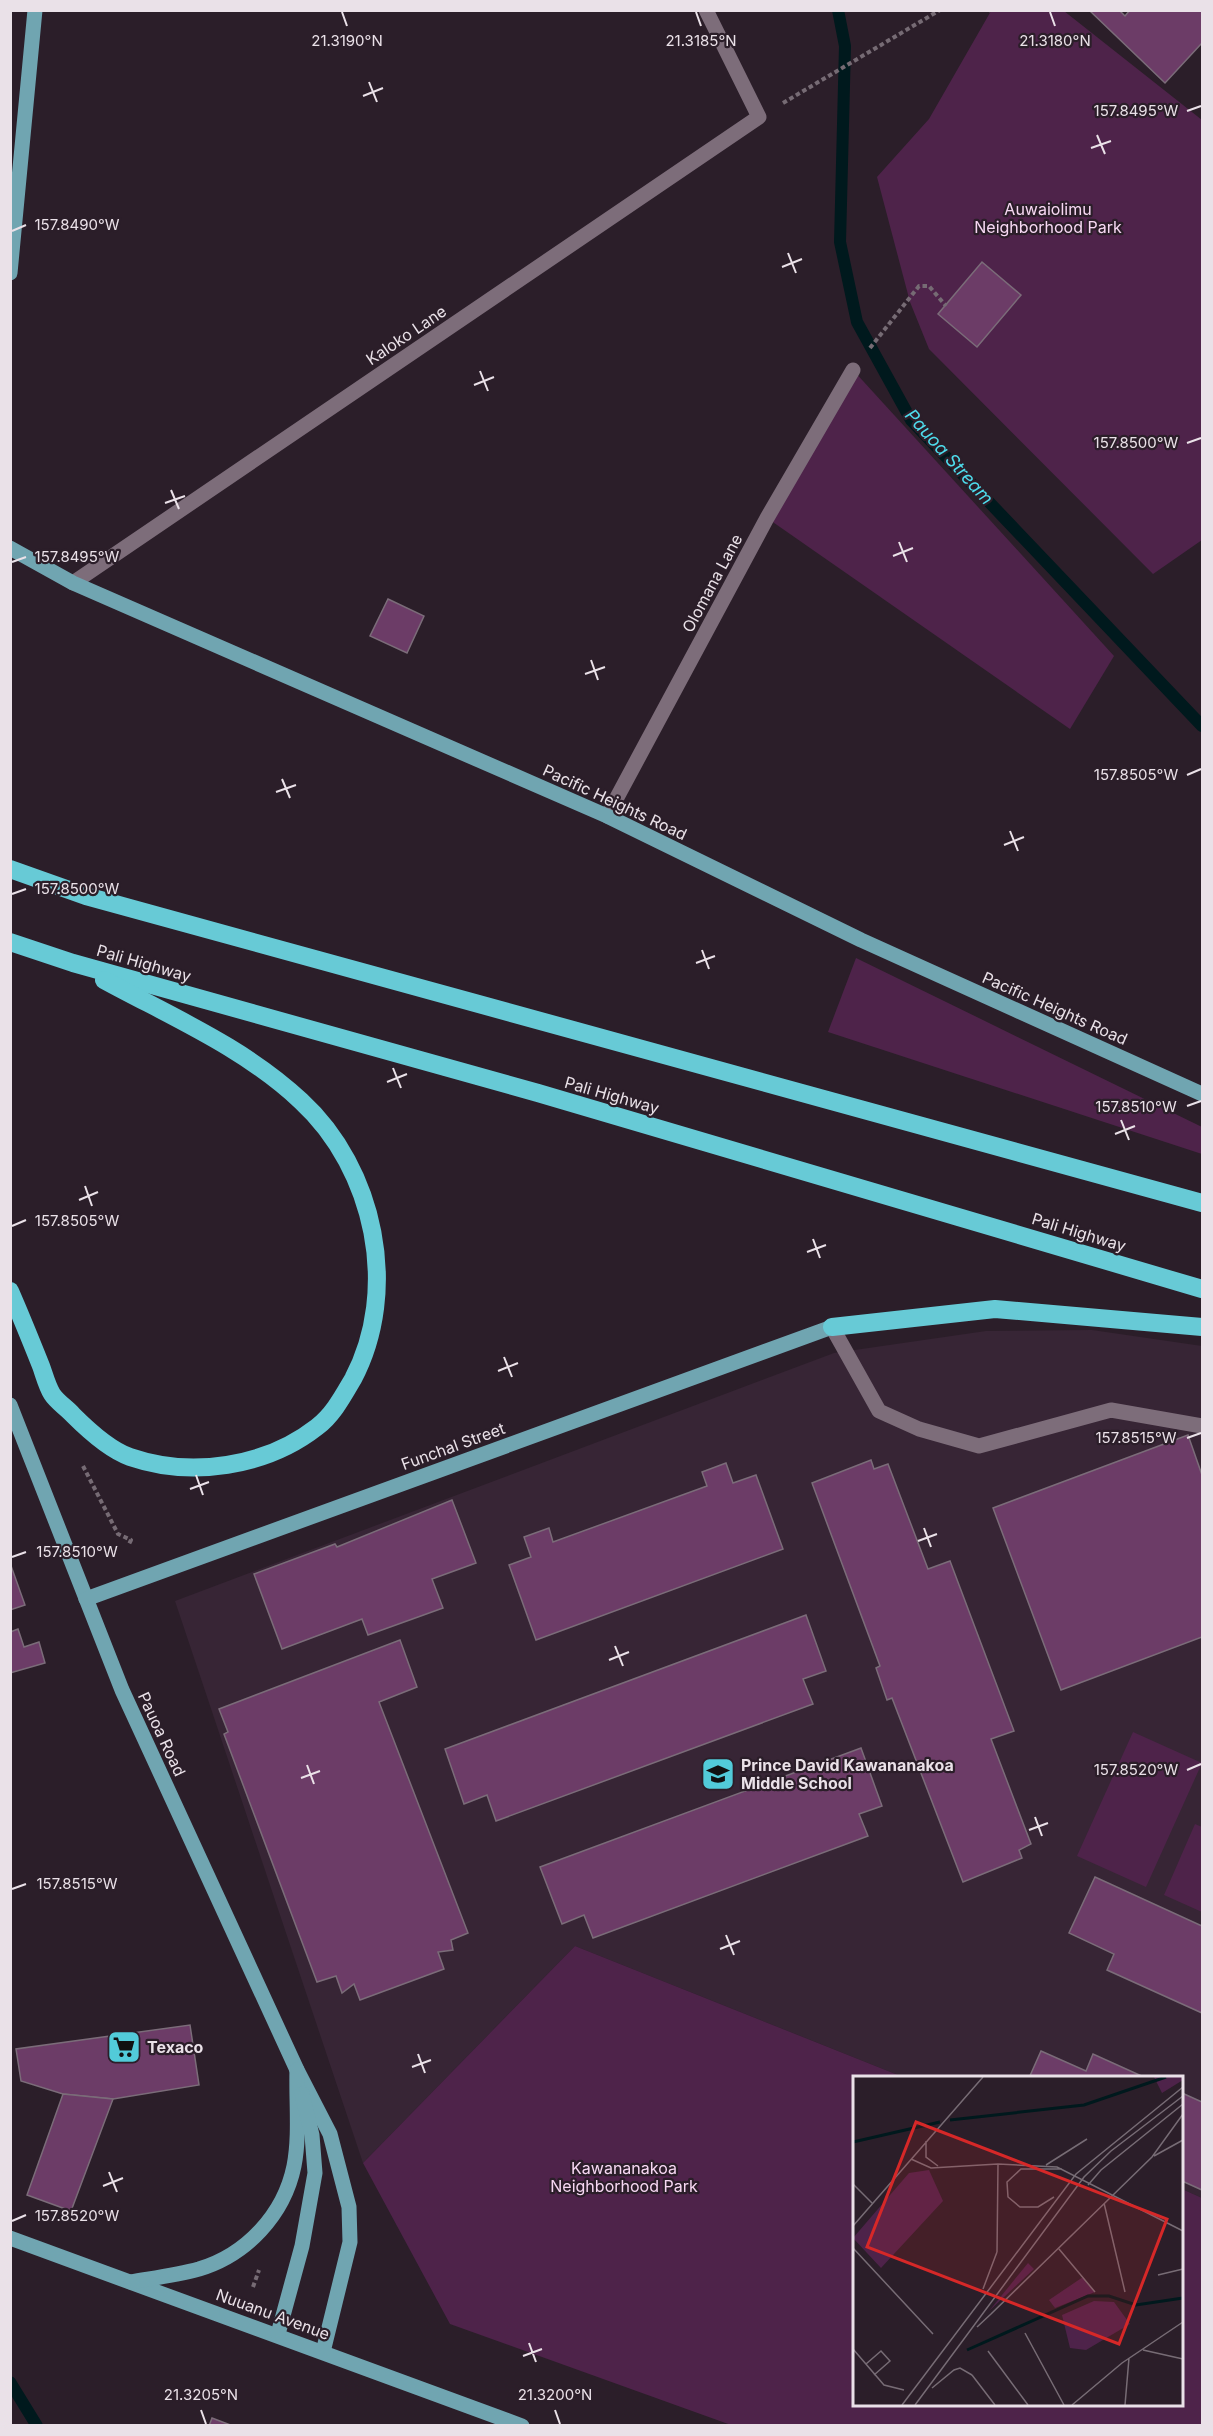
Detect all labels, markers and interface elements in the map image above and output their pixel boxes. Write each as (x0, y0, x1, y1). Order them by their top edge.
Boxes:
text: 21.3190°N (311, 31, 383, 50)
text: 21.3185°N (665, 31, 737, 50)
text: 21.3180°N (1019, 31, 1091, 50)
text: 157.8495°W (1094, 101, 1179, 120)
park label: Auwaiolimu Neighborhood Park (974, 199, 1122, 237)
text: 157.8490°W (34, 215, 120, 234)
street label: Kaloko Lane (362, 301, 450, 369)
water label: Pauoa Stream (901, 405, 998, 509)
text: 157.8500°W (1094, 433, 1179, 452)
street label: Olomana Lane (678, 530, 746, 636)
text: 157.8495°W (35, 547, 120, 566)
street label: Pacific Heights Road (540, 760, 690, 844)
text: 157.8505°W (1094, 765, 1178, 784)
text: 157.8500°W (35, 879, 120, 898)
street label: Pali Highway (94, 940, 194, 986)
street label: Pacific Heights Road (979, 967, 1131, 1049)
street label: Pali Highway (562, 1072, 662, 1118)
text: 157.8510°W (1095, 1097, 1177, 1116)
street label: Pali Highway (1030, 1208, 1128, 1256)
text: 157.8505°W (35, 1211, 119, 1230)
street label: Funchal Street (398, 1418, 508, 1474)
text: 157.8515°W (1095, 1428, 1177, 1447)
text: 157.8510°W (36, 1542, 118, 1561)
street label: Pauoa Road (134, 1689, 190, 1779)
place label: Prince David Kawananakoa Middle School (741, 1755, 954, 1793)
school or university icon: Prince David Kawananakoa Middle School (700, 1756, 736, 1792)
text: 157.8520°W (1094, 1760, 1178, 1779)
text: 157.8515°W (36, 1874, 118, 1893)
supermarket icon: Texaco (106, 2029, 142, 2065)
place label: Texaco (147, 2037, 204, 2057)
inset map (853, 2076, 1183, 2406)
park label: Kawananakoa Neighborhood Park (550, 2158, 698, 2196)
text: 157.8520°W (35, 2206, 119, 2225)
street label: Nuuanu Avenue (213, 2284, 333, 2344)
text: 21.3205°N (164, 2385, 238, 2404)
text: 21.3200°N (518, 2385, 592, 2404)

